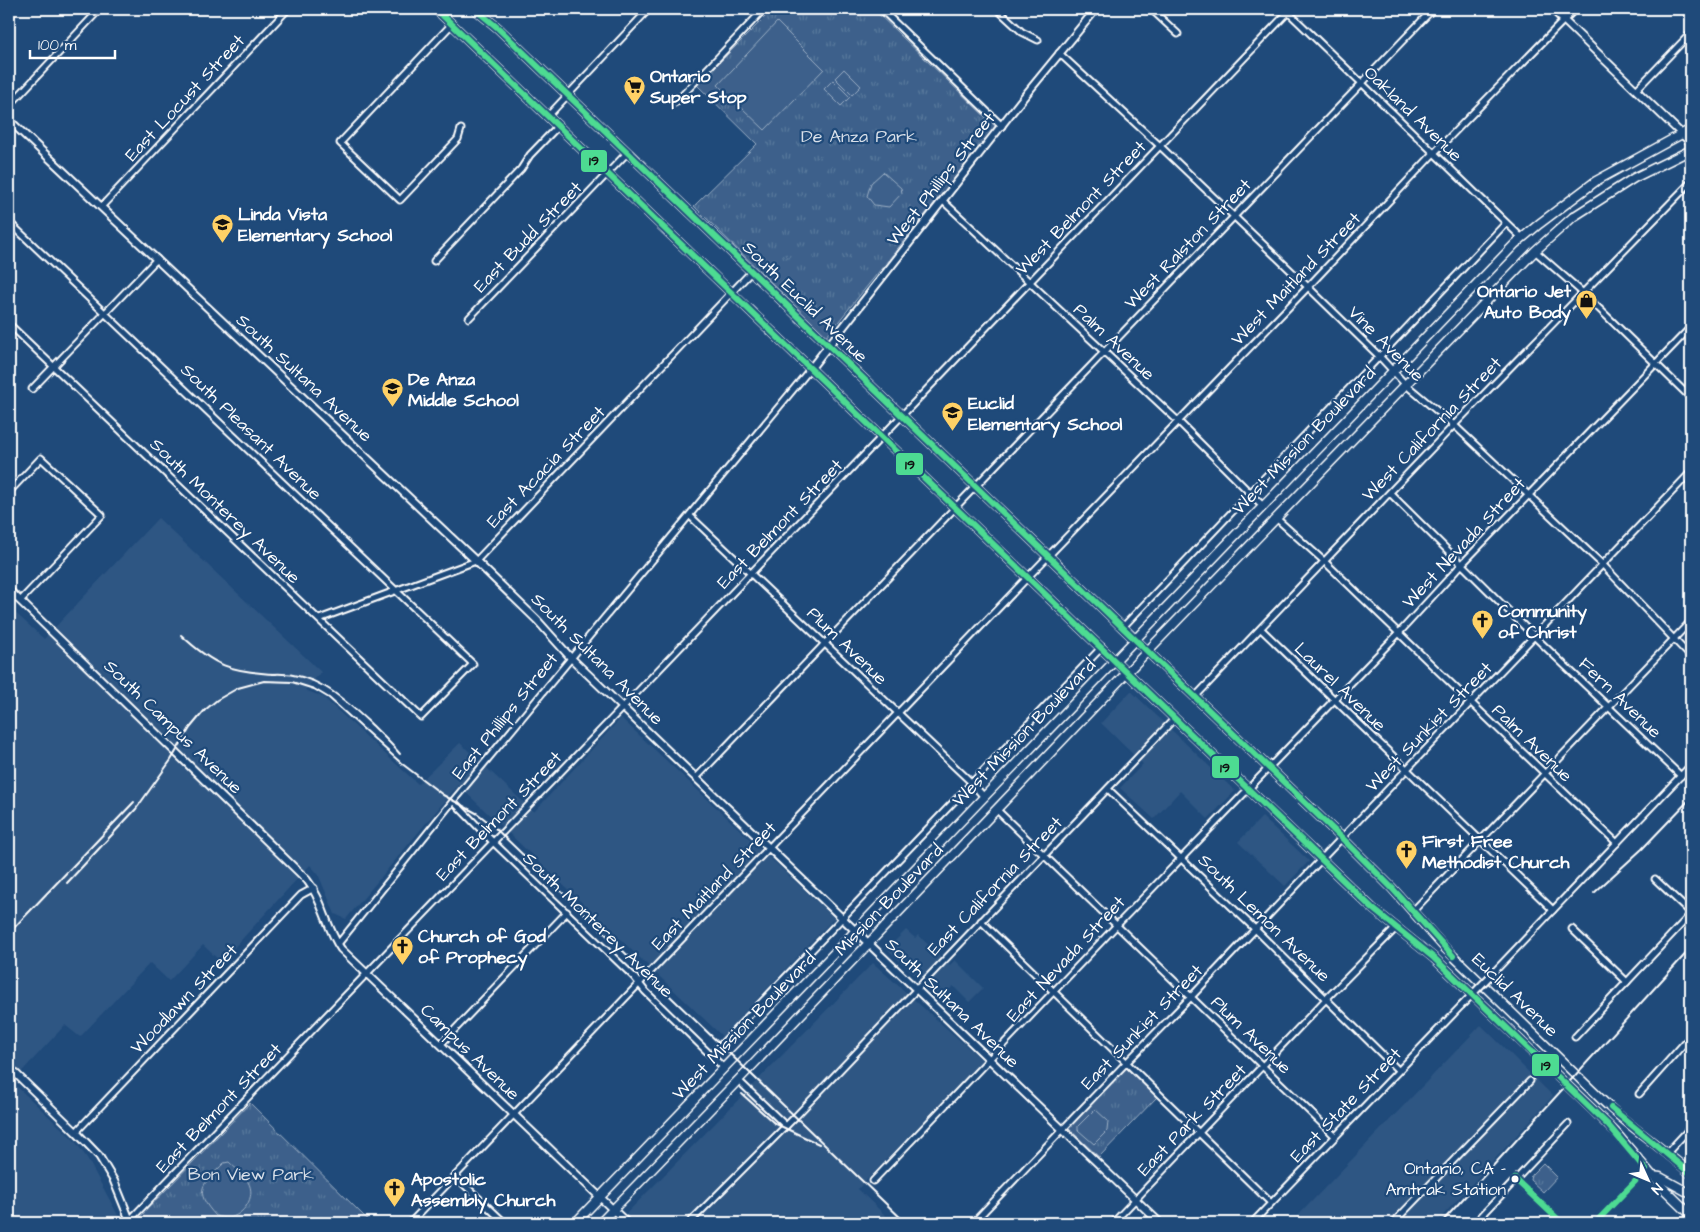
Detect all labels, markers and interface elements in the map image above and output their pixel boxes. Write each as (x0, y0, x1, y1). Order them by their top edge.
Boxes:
scale bar (30, 28, 115, 60)
street label: East Locust Street (119, 28, 251, 167)
text: 100 m (38, 35, 77, 56)
street label: Oakland Avenue (1358, 60, 1468, 168)
place label: Ontario Super Stop (649, 64, 747, 110)
supermarket icon: Ontario Super Stop (622, 74, 646, 105)
street label: West Phillips Street (881, 106, 1002, 251)
park label: De Anza Park (801, 124, 917, 149)
street label: West Belmont Street (1010, 135, 1153, 281)
line badge: 19 (580, 149, 608, 173)
text: 19 (589, 151, 599, 171)
street label: West Ralston Street (1119, 173, 1258, 315)
street label: East Budd Street (468, 175, 588, 298)
place label: Linda Vista Elementary School (238, 202, 393, 249)
street label: West Maitland Street (1225, 206, 1367, 351)
school or university icon: Linda Vista Elementary School (210, 212, 234, 243)
street label: South Euclid Avenue (737, 235, 874, 369)
place label: Ontario Jet Auto Body (1477, 279, 1572, 326)
shop icon: Ontario Jet Auto Body (1575, 289, 1599, 320)
street label: Palm Avenue (1068, 298, 1160, 386)
street label: Vine Avenue (1342, 300, 1430, 388)
street label: South Sultana Avenue (230, 308, 378, 448)
street label: West California Street (1356, 351, 1508, 507)
street label: South Pleasant Avenue (175, 358, 327, 506)
street label: West Mission Boulevard (1227, 361, 1381, 521)
place label: De Anza Middle School (408, 367, 519, 413)
school or university icon: De Anza Middle School (380, 377, 404, 408)
place label: Euclid Elementary School (968, 391, 1123, 438)
street label: East Acacia Street (481, 400, 612, 534)
school or university icon: Euclid Elementary School (940, 401, 964, 432)
street label: South Monterey Avenue (144, 432, 306, 591)
line badge: 19 (895, 452, 924, 476)
street label: East Belmont Street (711, 453, 849, 594)
text: 19 (905, 455, 915, 475)
street label: West Nevada Street (1397, 471, 1532, 614)
street label: South Sultana Avenue (525, 587, 669, 731)
place label: Community of Christ (1498, 599, 1587, 645)
street label: Plum Avenue (801, 601, 893, 691)
church icon: Community of Christ (1470, 609, 1494, 640)
street label: Laurel Avenue (1289, 637, 1392, 737)
street label: East Phillips Street (446, 647, 564, 785)
street label: Fern Avenue (1573, 652, 1667, 744)
street label: West Mission Boulevard (947, 653, 1101, 813)
street label: South Campus Avenue (98, 654, 248, 800)
street label: West Sunkist Street (1360, 656, 1498, 798)
street label: Palm Avenue (1486, 698, 1578, 788)
street label: East Belmont Street (430, 745, 568, 886)
line badge: 19 (1211, 755, 1240, 779)
text: 19 (1220, 758, 1230, 778)
street label: East California Street (922, 810, 1069, 961)
street label: East Maitland Street (646, 816, 783, 956)
place label: First Free Methodist Church (1422, 829, 1571, 875)
street label: Mission Boulevard (829, 838, 949, 962)
church icon: First Free Methodist Church (1394, 839, 1418, 870)
street label: South Monterey Avenue (517, 846, 679, 1005)
street label: South Lemon Avenue (1192, 848, 1336, 988)
street label: East Nevada Street (1001, 890, 1132, 1027)
place label: Church of God of Prophecy (418, 924, 547, 971)
street label: South Sultana Avenue (879, 932, 1025, 1074)
church icon: Church of God of Prophecy (390, 934, 414, 965)
street label: Woodlawn Street (125, 938, 244, 1060)
street label: West Mission Boulevard (667, 946, 821, 1106)
street label: Euclid Avenue (1466, 947, 1564, 1043)
street label: East Sunkist Street (1075, 958, 1209, 1095)
street label: Plum Avenue (1205, 990, 1297, 1080)
street label: Campus Avenue (415, 998, 526, 1106)
street label: East Belmont Street (150, 1037, 288, 1178)
street label: East State Street (1285, 1041, 1408, 1168)
line badge: 19 (1531, 1053, 1560, 1077)
text: 19 (1541, 1056, 1551, 1076)
street label: East Park Street (1132, 1058, 1253, 1182)
north arrow (1622, 1154, 1672, 1204)
place label: Ontario, CA - Amtrak Station (1386, 1157, 1506, 1202)
park label: Bon View Park (188, 1162, 314, 1187)
place label: Apostolic Assembly Church (411, 1167, 556, 1214)
marker: Ontario, CA - Amtrak Station (1510, 1174, 1520, 1184)
church icon: Apostolic Assembly Church (383, 1177, 407, 1208)
text: N (1646, 1178, 1667, 1199)

